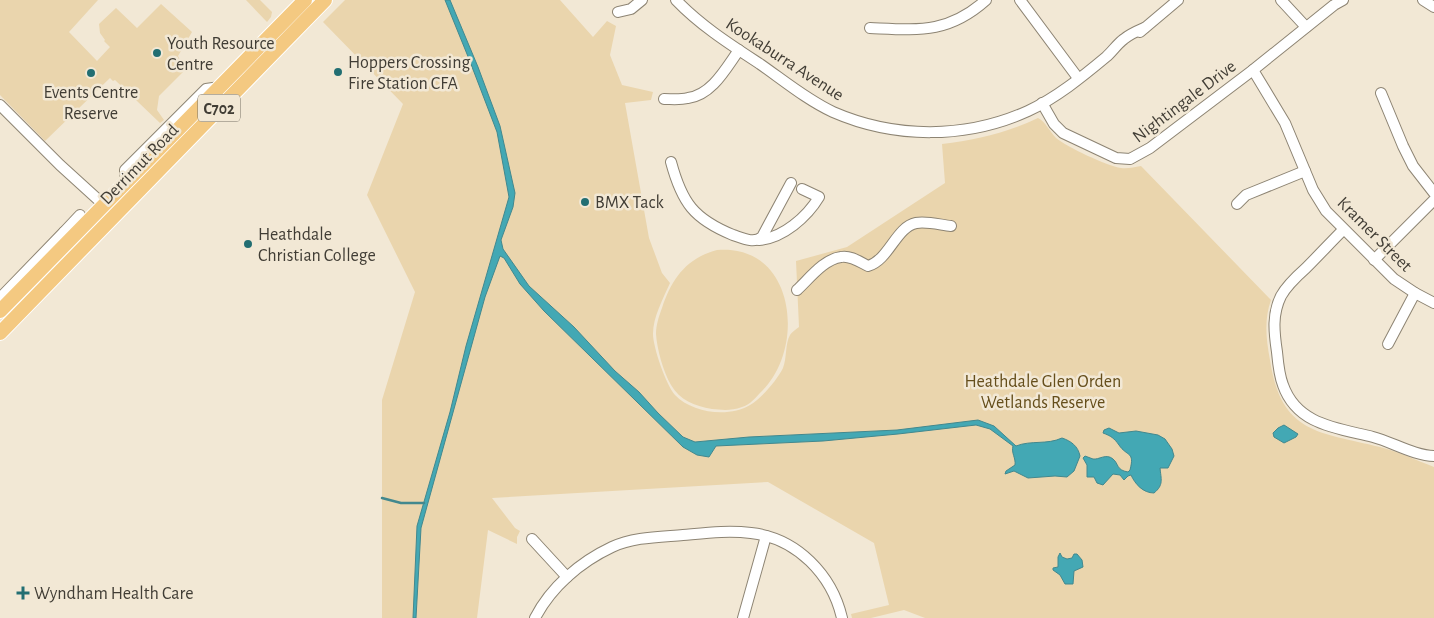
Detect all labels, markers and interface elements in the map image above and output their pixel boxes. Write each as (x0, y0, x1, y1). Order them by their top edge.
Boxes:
street label: Kookaburra Avenue (722, 15, 847, 105)
place label: Youth Resource Centre (167, 35, 275, 74)
marker: Youth Resource Centre (151, 47, 163, 59)
place label: Hoppers Crossing Fire Station CFA (348, 54, 470, 93)
street label: Nightingale Drive (1130, 57, 1240, 146)
marker: Hoppers Crossing Fire Station CFA (332, 66, 344, 78)
marker: Events Centre Reserve (85, 67, 97, 79)
place label: Events Centre Reserve (44, 84, 138, 123)
road number: C702 (198, 95, 240, 122)
street label: Derrimut Road (97, 121, 182, 208)
place label: BMX Tack (595, 194, 664, 212)
street label: Kramer Street (1334, 194, 1415, 276)
marker: BMX Tack (579, 196, 591, 208)
place label: Heathdale Christian College (258, 226, 376, 265)
marker: Heathdale Christian College (242, 238, 254, 250)
park label: Heathdale Glen Orden Wetlands Reserve (965, 373, 1121, 412)
place label: Wyndham Health Care (34, 585, 193, 603)
marker: Wyndham Health Care (16, 586, 30, 600)

